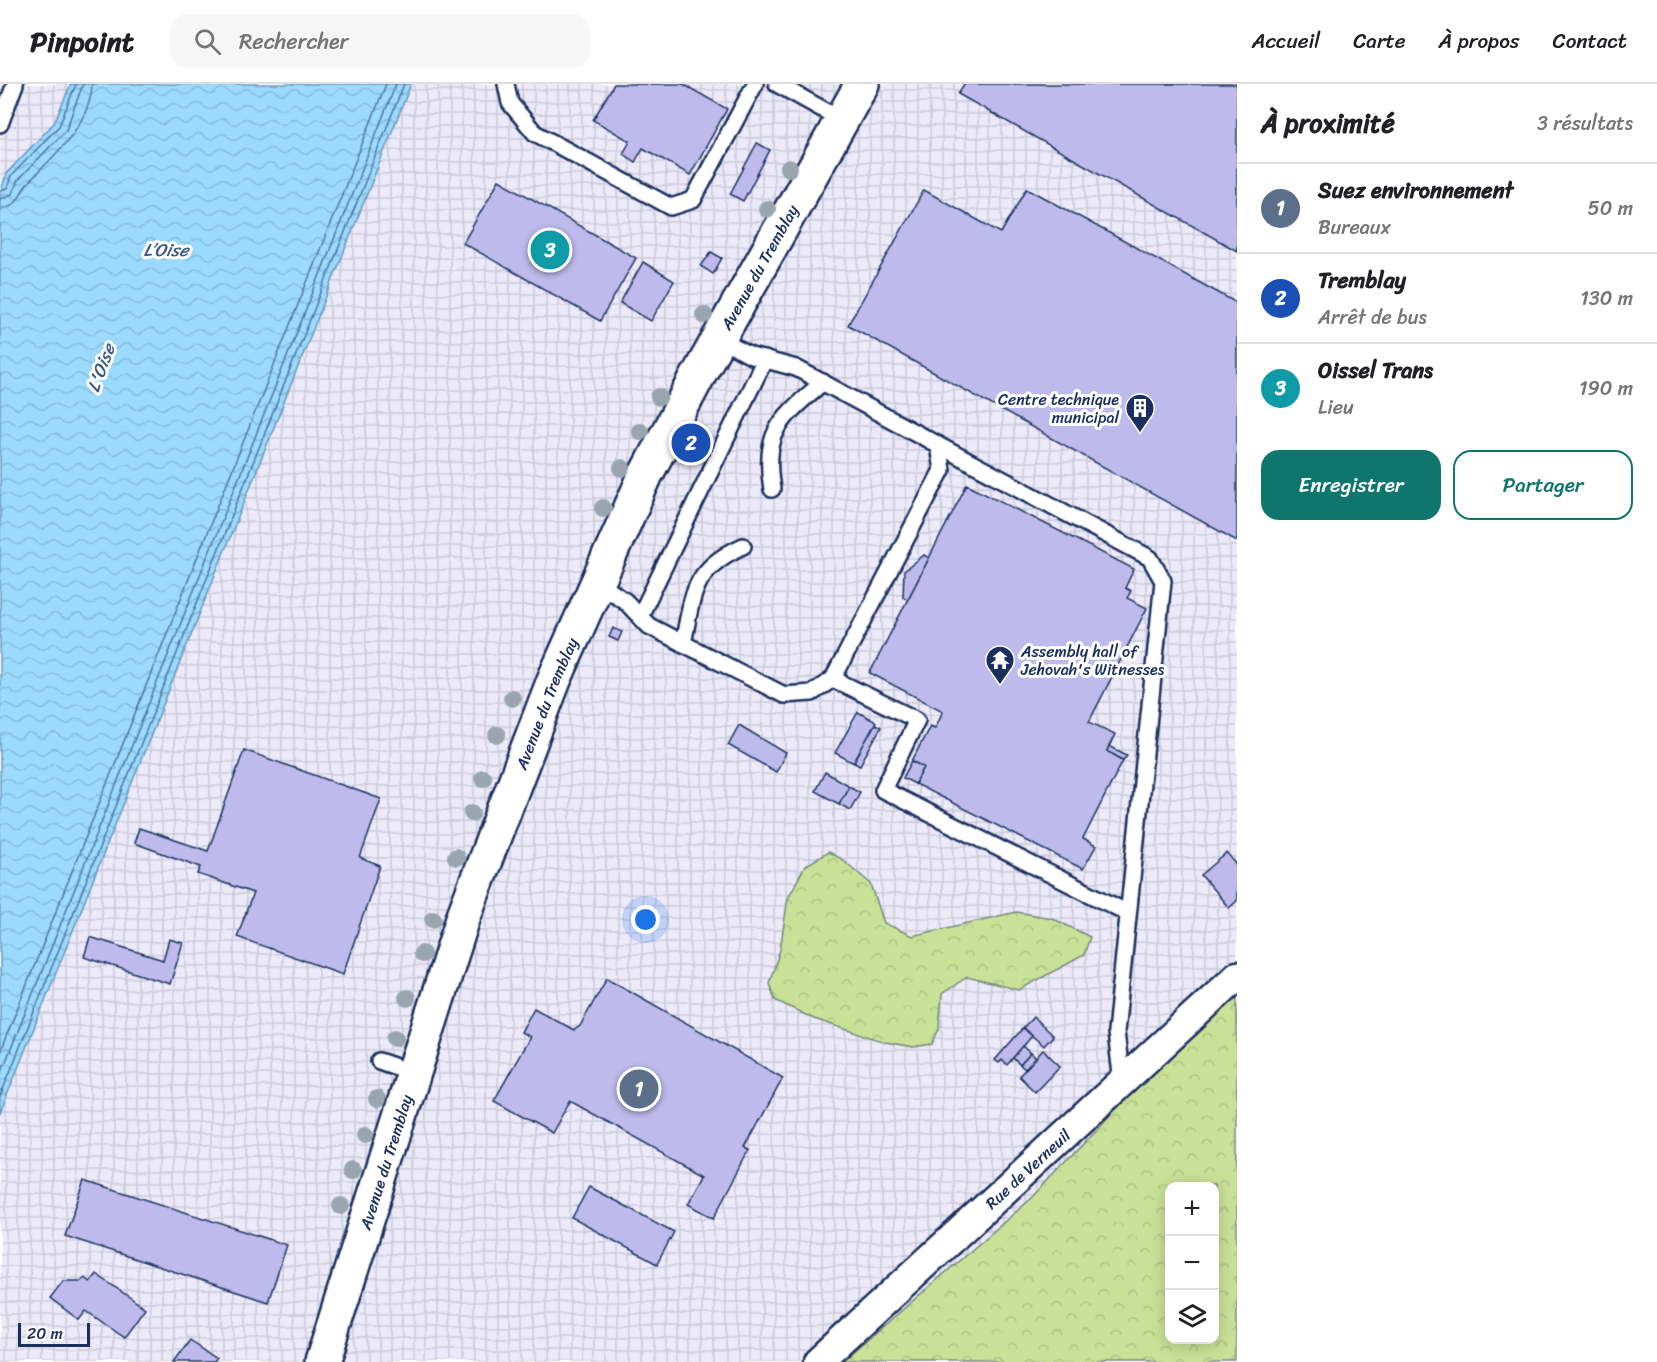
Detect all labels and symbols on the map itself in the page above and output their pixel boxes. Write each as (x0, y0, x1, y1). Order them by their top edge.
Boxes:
street label: Avenue du Tremblay (712, 198, 807, 337)
pin: 3 (530, 228, 570, 272)
water label: L’Oise (143, 234, 190, 266)
water label: L'Oise (78, 338, 125, 397)
place label: Centre technique municipal (998, 385, 1119, 432)
building icon: Centre technique municipal (1124, 392, 1156, 434)
pin: 2 (672, 420, 710, 466)
street label: Avenue du Tremblay (507, 632, 587, 775)
place label: Assembly hall of Jehovah's Witnesses (1020, 637, 1165, 684)
temple icon: Assembly hall of Jehovah's Witnesses (984, 644, 1016, 686)
your location (631, 905, 660, 934)
pin: 1 (620, 1066, 658, 1112)
street label: Avenue du Tremblay (351, 1090, 421, 1234)
street label: Rue de Verneuil (978, 1122, 1078, 1217)
scale bar (18, 1320, 90, 1348)

